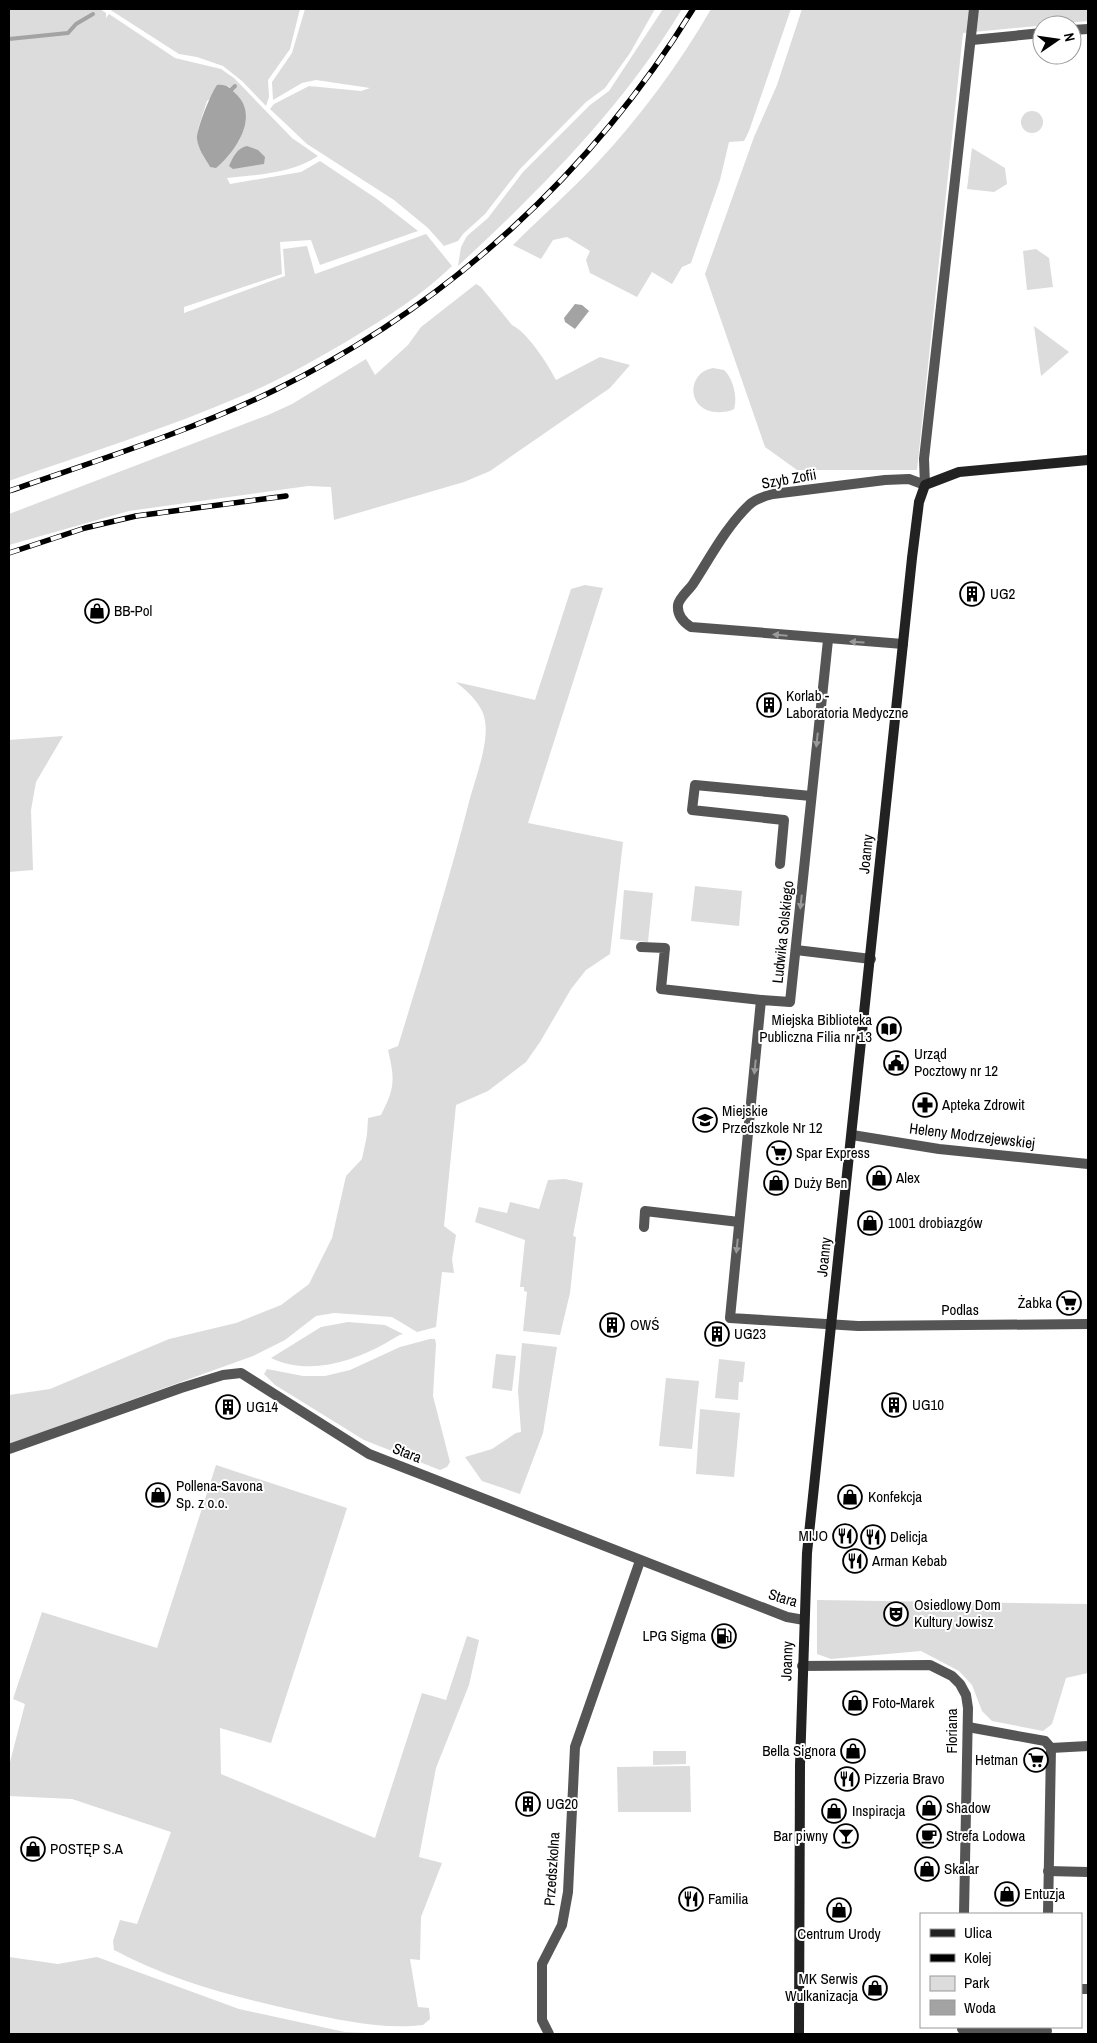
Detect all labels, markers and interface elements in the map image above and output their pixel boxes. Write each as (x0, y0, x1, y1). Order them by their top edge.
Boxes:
north arrow (1032, 15, 1082, 65)
text: N (1060, 31, 1079, 43)
street label: Szyb Zofii (760, 463, 818, 494)
building icon: UG2 (959, 581, 985, 607)
place label: UG2 (990, 583, 1015, 604)
shop icon: BB-Pol (84, 598, 110, 624)
place label: BB-Pol (114, 600, 152, 621)
one-way arrow (771, 631, 787, 639)
one-way arrow (849, 637, 865, 645)
place label: Korlab - Laboratoria Medyczne (786, 685, 909, 723)
building icon: Korlab - Laboratoria Medyczne (756, 692, 782, 718)
one-way arrow (813, 733, 821, 749)
street label: Joanny (853, 832, 878, 875)
street label: Ludwika Solskiego (767, 879, 798, 984)
one-way arrow (797, 894, 805, 910)
place label: Miejska Biblioteka Publiczna Filia nr 13 (759, 1009, 872, 1047)
library icon: Miejska Biblioteka Publiczna Filia nr 13 (876, 1016, 902, 1042)
place label: Urząd Pocztowy nr 12 (914, 1043, 998, 1081)
public building icon: Urząd Pocztowy nr 12 (883, 1050, 909, 1076)
one-way arrow (751, 1059, 759, 1075)
pharmacy icon: Apteka Zdrowit (912, 1092, 938, 1118)
place label: Apteka Zdrowit (941, 1094, 1025, 1115)
place label: Miejskie Przedszkole Nr 12 (722, 1100, 823, 1138)
school or university icon: Miejskie Przedszkole Nr 12 (692, 1107, 718, 1133)
street label: Heleny Modrzejewskiej (908, 1117, 1036, 1154)
supermarket icon: Spar Express (766, 1140, 792, 1166)
place label: Spar Express (796, 1142, 870, 1163)
shop icon: Alex (866, 1165, 892, 1191)
place label: Alex (895, 1167, 921, 1188)
shop icon: Duży Ben (763, 1170, 789, 1196)
place label: Duży Ben (794, 1172, 847, 1193)
shop icon: 1001 drobiazgów (857, 1210, 883, 1236)
place label: 1001 drobiazgów (888, 1212, 982, 1233)
street label: Joanny (811, 1235, 836, 1278)
one-way arrow (733, 1238, 741, 1254)
supermarket icon: Żabka (1056, 1290, 1082, 1316)
place label: Żabka (1018, 1292, 1052, 1313)
street label: Podlas (941, 1299, 979, 1320)
building icon: OWŚ (599, 1312, 625, 1338)
place label: OWŚ (630, 1314, 659, 1335)
building icon: UG23 (704, 1321, 730, 1347)
place label: UG23 (734, 1323, 766, 1344)
building icon: UG10 (881, 1392, 907, 1418)
building icon: UG14 (215, 1394, 241, 1420)
place label: UG10 (912, 1394, 944, 1415)
place label: UG14 (246, 1396, 278, 1417)
street label: Stara (390, 1437, 425, 1468)
place label: Pollena-Savona Sp. z o.o. (176, 1475, 263, 1513)
shop icon: Pollena-Savona Sp. z o.o. (145, 1482, 171, 1508)
shop icon: Konfekcja (837, 1484, 863, 1510)
place label: Konfekcja (868, 1486, 922, 1507)
restaurant icon: MIJO (832, 1523, 858, 1549)
restaurant icon: Delicja (860, 1524, 886, 1550)
place label: MIJO (799, 1525, 828, 1546)
place label: Delicja (890, 1526, 928, 1547)
restaurant icon: Arman Kebab (842, 1548, 868, 1574)
place label: Arman Kebab (871, 1550, 947, 1571)
street label: Stara (766, 1583, 800, 1612)
place label: Osiedlowy Dom Kultury Jowisz (914, 1594, 1001, 1632)
theatre icon: Osiedlowy Dom Kultury Jowisz (883, 1601, 909, 1627)
fuel station icon: LPG Sigma (711, 1623, 737, 1649)
place label: LPG Sigma (642, 1625, 706, 1646)
street label: Joanny (775, 1640, 798, 1681)
shop icon: Foto-Marek (842, 1690, 868, 1716)
place label: Foto-Marek (872, 1692, 935, 1713)
street label: Floriana (941, 1708, 962, 1754)
shop icon: Bella Signora (840, 1738, 866, 1764)
place label: Bella Signora (762, 1740, 836, 1761)
supermarket icon: Hetman (1023, 1747, 1049, 1773)
place label: Hetman (975, 1749, 1018, 1770)
restaurant icon: Pizzeria Bravo (834, 1766, 860, 1792)
place label: Pizzeria Bravo (864, 1768, 945, 1789)
building icon: UG20 (515, 1791, 541, 1817)
place label: UG20 (546, 1793, 578, 1814)
shop icon: Shadow (916, 1795, 942, 1821)
place label: Shadow (946, 1797, 991, 1818)
shop icon: Inspiracja (821, 1798, 847, 1824)
place label: Inspiracja (852, 1800, 905, 1821)
bar icon: Bar piwny (833, 1823, 859, 1849)
cafe icon: Strefa Lodowa (916, 1823, 942, 1849)
place label: Bar piwny (773, 1825, 829, 1846)
place label: Strefa Lodowa (946, 1825, 1025, 1846)
street label: Przedszkolna (538, 1831, 565, 1907)
shop icon: POSTĘP S.A (20, 1836, 46, 1862)
place label: POSTĘP S.A (50, 1838, 124, 1859)
shop icon: Skalar (914, 1856, 940, 1882)
place label: Skalar (944, 1858, 979, 1879)
shop icon: Entuzja (994, 1881, 1020, 1907)
place label: Entuzja (1024, 1883, 1065, 1904)
restaurant icon: Familia (678, 1886, 704, 1912)
place label: Familia (708, 1888, 749, 1909)
shop icon: Centrum Urody (826, 1897, 852, 1923)
legend (920, 1913, 1082, 2028)
text: Ulica (964, 1922, 992, 1943)
place label: Centrum Urody (797, 1923, 882, 1944)
text: Kolej (964, 1947, 991, 1968)
place label: MK Serwis Wulkanizacja (785, 1968, 858, 2006)
text: Park (964, 1972, 990, 1993)
shop icon: MK Serwis Wulkanizacja (862, 1975, 888, 2001)
text: Woda (964, 1997, 996, 2018)

